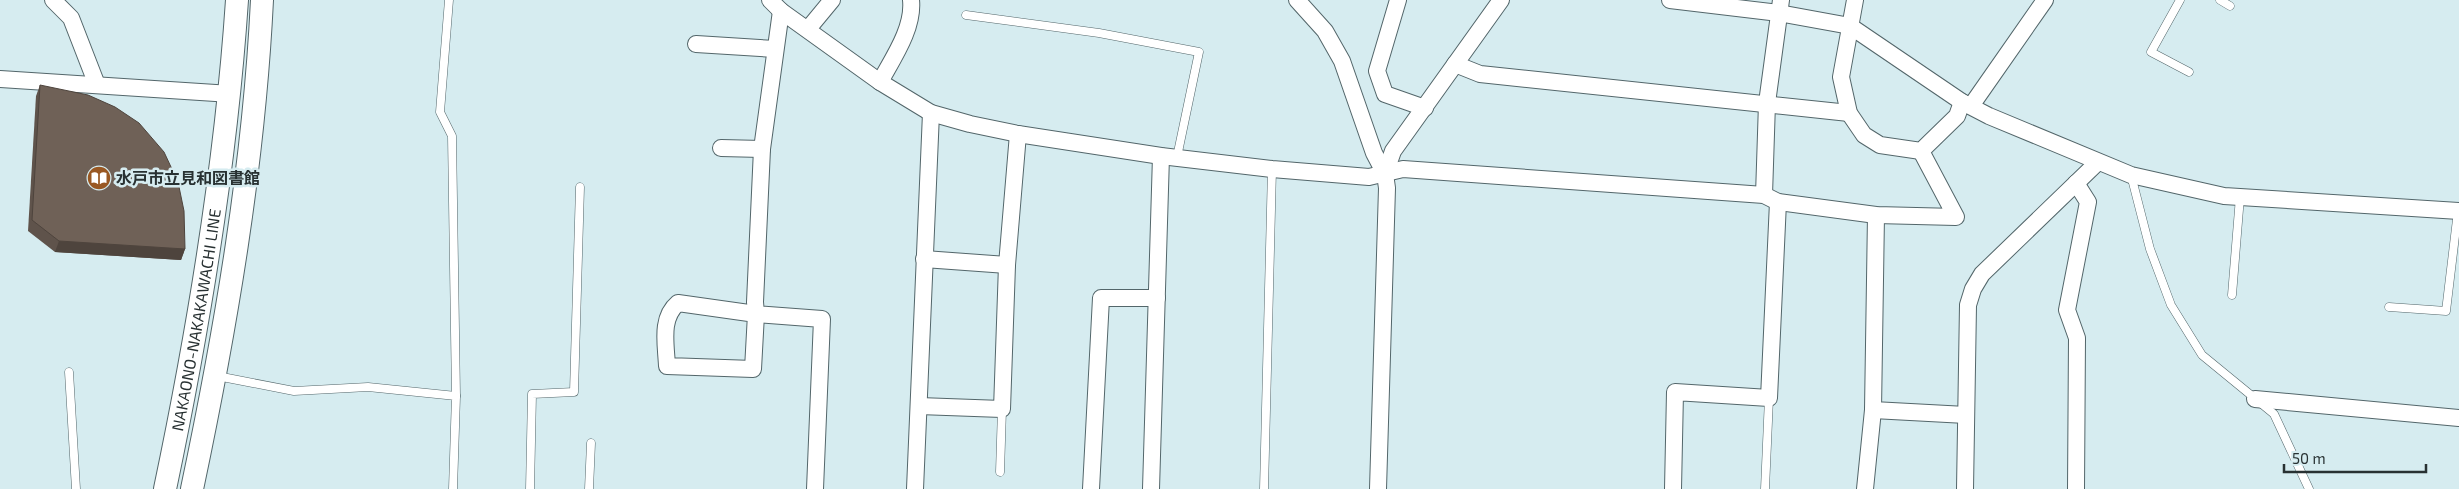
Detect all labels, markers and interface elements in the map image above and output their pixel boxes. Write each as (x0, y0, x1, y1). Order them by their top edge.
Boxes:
library icon: 水戸市立見和図書館 (86, 165, 112, 191)
place label: 水戸市立見和図書館 (116, 168, 260, 187)
street label: NAKAONO-NAKAKAWACHI LINE (167, 207, 224, 433)
scale bar (2284, 442, 2426, 474)
text: 50 m (2292, 449, 2326, 467)

